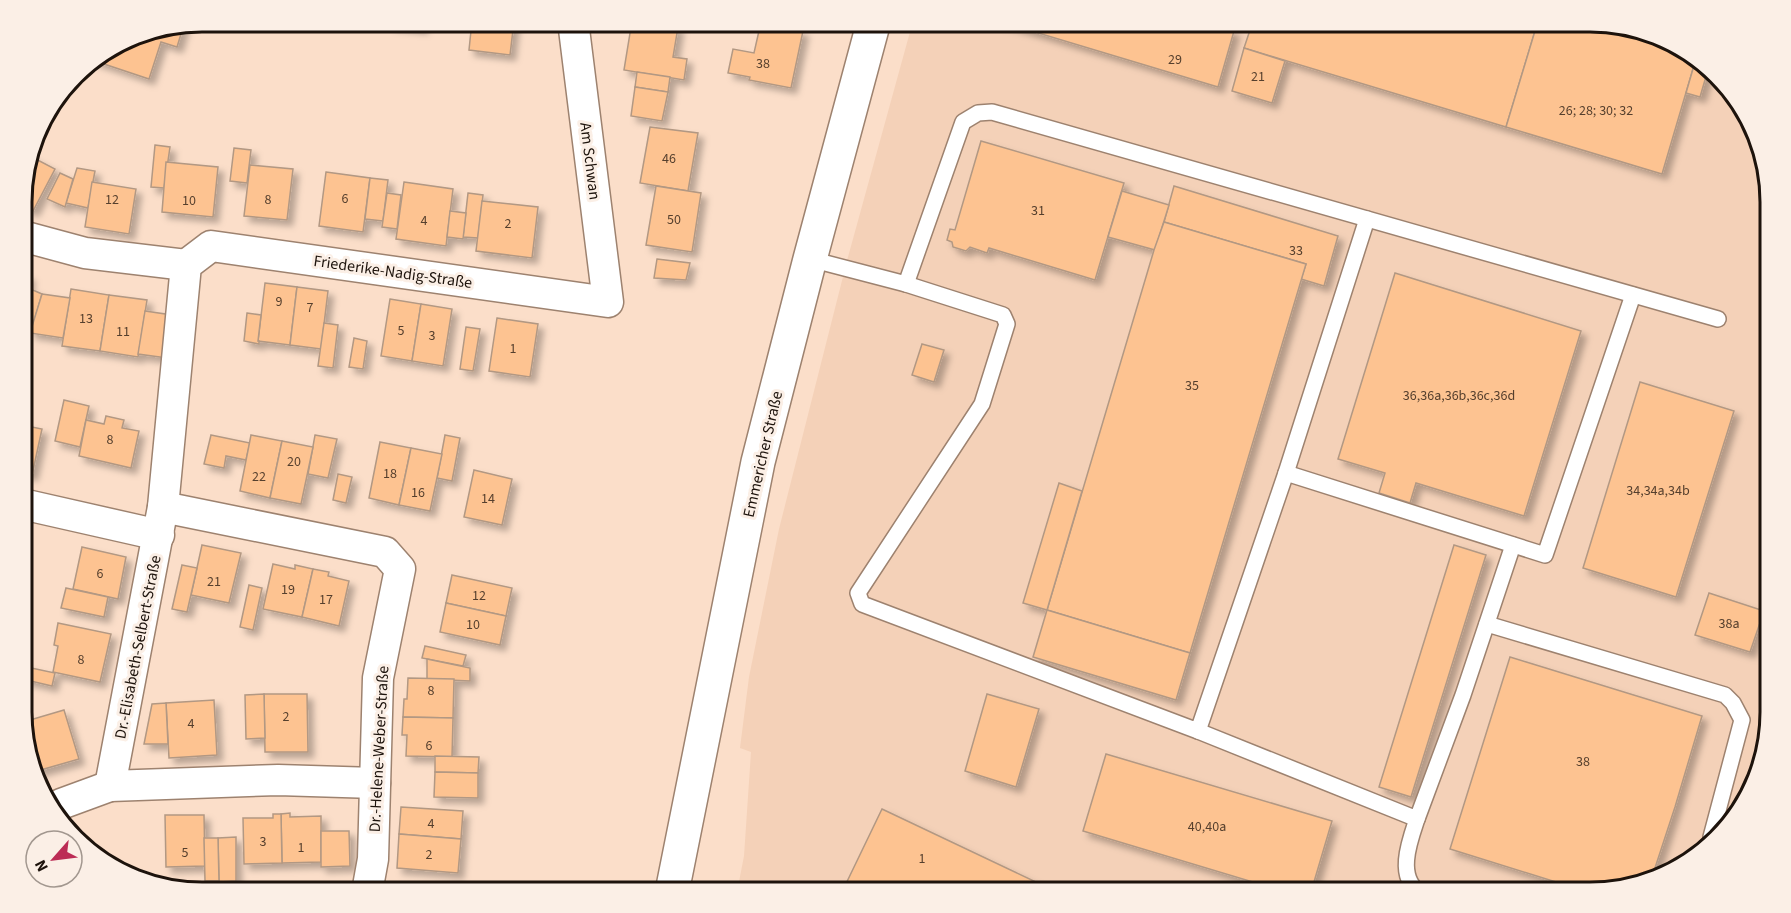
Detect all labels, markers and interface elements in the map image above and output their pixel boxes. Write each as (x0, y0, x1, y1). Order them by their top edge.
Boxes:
house number: 29 (1168, 50, 1182, 70)
house number: 38 (756, 54, 770, 74)
house number: 21 (1251, 67, 1265, 87)
house number: 26; 28; 30; 32 (1559, 101, 1633, 121)
street label: Am Schwan (574, 121, 606, 201)
house number: 46 (662, 149, 676, 169)
house number: 6 (342, 189, 349, 209)
house number: 12 (105, 190, 119, 210)
house number: 8 (265, 190, 272, 210)
house number: 10 (182, 191, 196, 211)
house number: 31 (1031, 201, 1045, 221)
house number: 50 (667, 210, 681, 230)
house number: 4 (421, 211, 428, 231)
house number: 2 (505, 214, 512, 234)
house number: 33 (1289, 241, 1303, 261)
street label: Friederike-Nadig-Straße (312, 250, 474, 294)
house number: 9 (276, 292, 283, 312)
house number: 7 (307, 298, 314, 318)
house number: 13 (79, 309, 93, 329)
house number: 5 (398, 321, 405, 341)
house number: 11 (116, 322, 130, 342)
house number: 3 (429, 326, 436, 346)
house number: 1 (510, 339, 517, 359)
house number: 35 (1185, 376, 1199, 396)
house number: 36,36a,36b,36c,36d (1403, 386, 1515, 406)
street label: Emmericher Straße (738, 389, 788, 520)
house number: 8 (107, 430, 114, 450)
house number: 20 (287, 452, 301, 472)
house number: 18 (383, 464, 397, 484)
house number: 22 (252, 467, 266, 487)
house number: 34,34a,34b (1626, 481, 1690, 501)
house number: 16 (411, 483, 425, 503)
house number: 14 (481, 489, 495, 509)
street label: Dr.-Elisabeth-Selbert-Straße (109, 553, 167, 741)
house number: 6 (97, 564, 104, 584)
house number: 21 (207, 572, 221, 592)
house number: 19 (281, 580, 295, 600)
house number: 12 (472, 586, 486, 606)
house number: 17 (319, 590, 333, 610)
house number: 38a (1719, 614, 1739, 634)
house number: 10 (466, 615, 480, 635)
house number: 8 (78, 650, 85, 670)
street label: Dr.-Helene-Weber-Straße (364, 665, 394, 833)
house number: 8 (428, 681, 435, 701)
house number: 2 (283, 707, 290, 727)
house number: 4 (188, 714, 195, 734)
house number: 6 (426, 736, 433, 756)
house number: 38 (1576, 752, 1590, 772)
house number: 4 (428, 814, 435, 834)
house number: 40,40a (1188, 817, 1226, 837)
north arrow (24, 829, 84, 889)
house number: 3 (260, 832, 267, 852)
house number: 1 (298, 838, 305, 858)
house number: 5 (182, 843, 189, 863)
house number: 2 (426, 845, 433, 865)
house number: 1 (919, 849, 926, 869)
text: N (29, 856, 54, 875)

